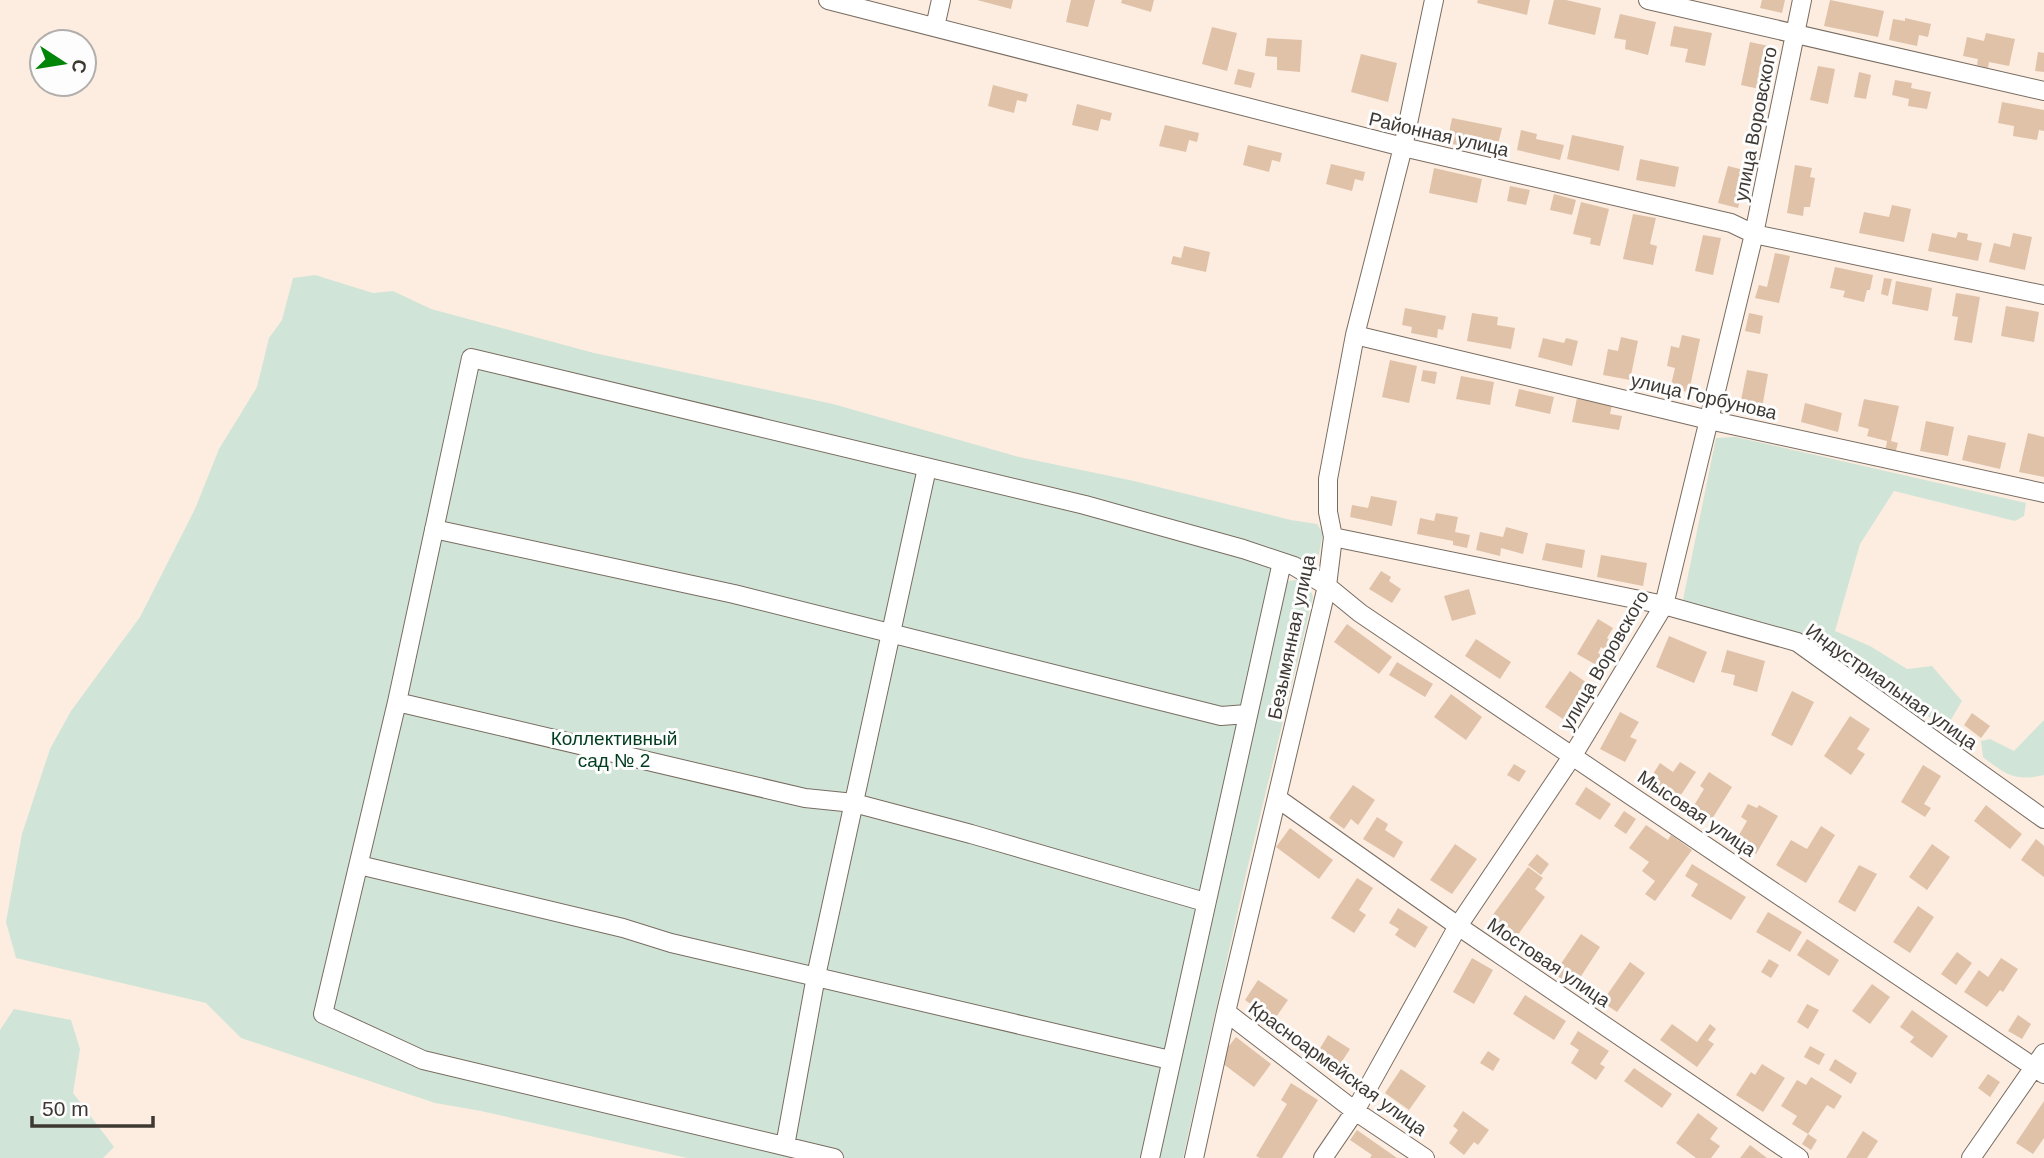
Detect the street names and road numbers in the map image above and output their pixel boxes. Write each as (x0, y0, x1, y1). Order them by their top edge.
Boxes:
street label: улица Воровского (1730, 45, 1781, 203)
street label: Районная улица (1367, 108, 1511, 161)
street label: улица Горбунова (1629, 369, 1779, 424)
street label: Безымянная улица (1264, 552, 1319, 721)
street label: улица Воровского (1556, 587, 1653, 734)
street label: Индустриальная улица (1802, 619, 1982, 754)
street label: Мысовая улица (1634, 766, 1760, 861)
street label: Мостовая улица (1483, 914, 1614, 1011)
street label: Красноармейская улица (1245, 997, 1431, 1140)

